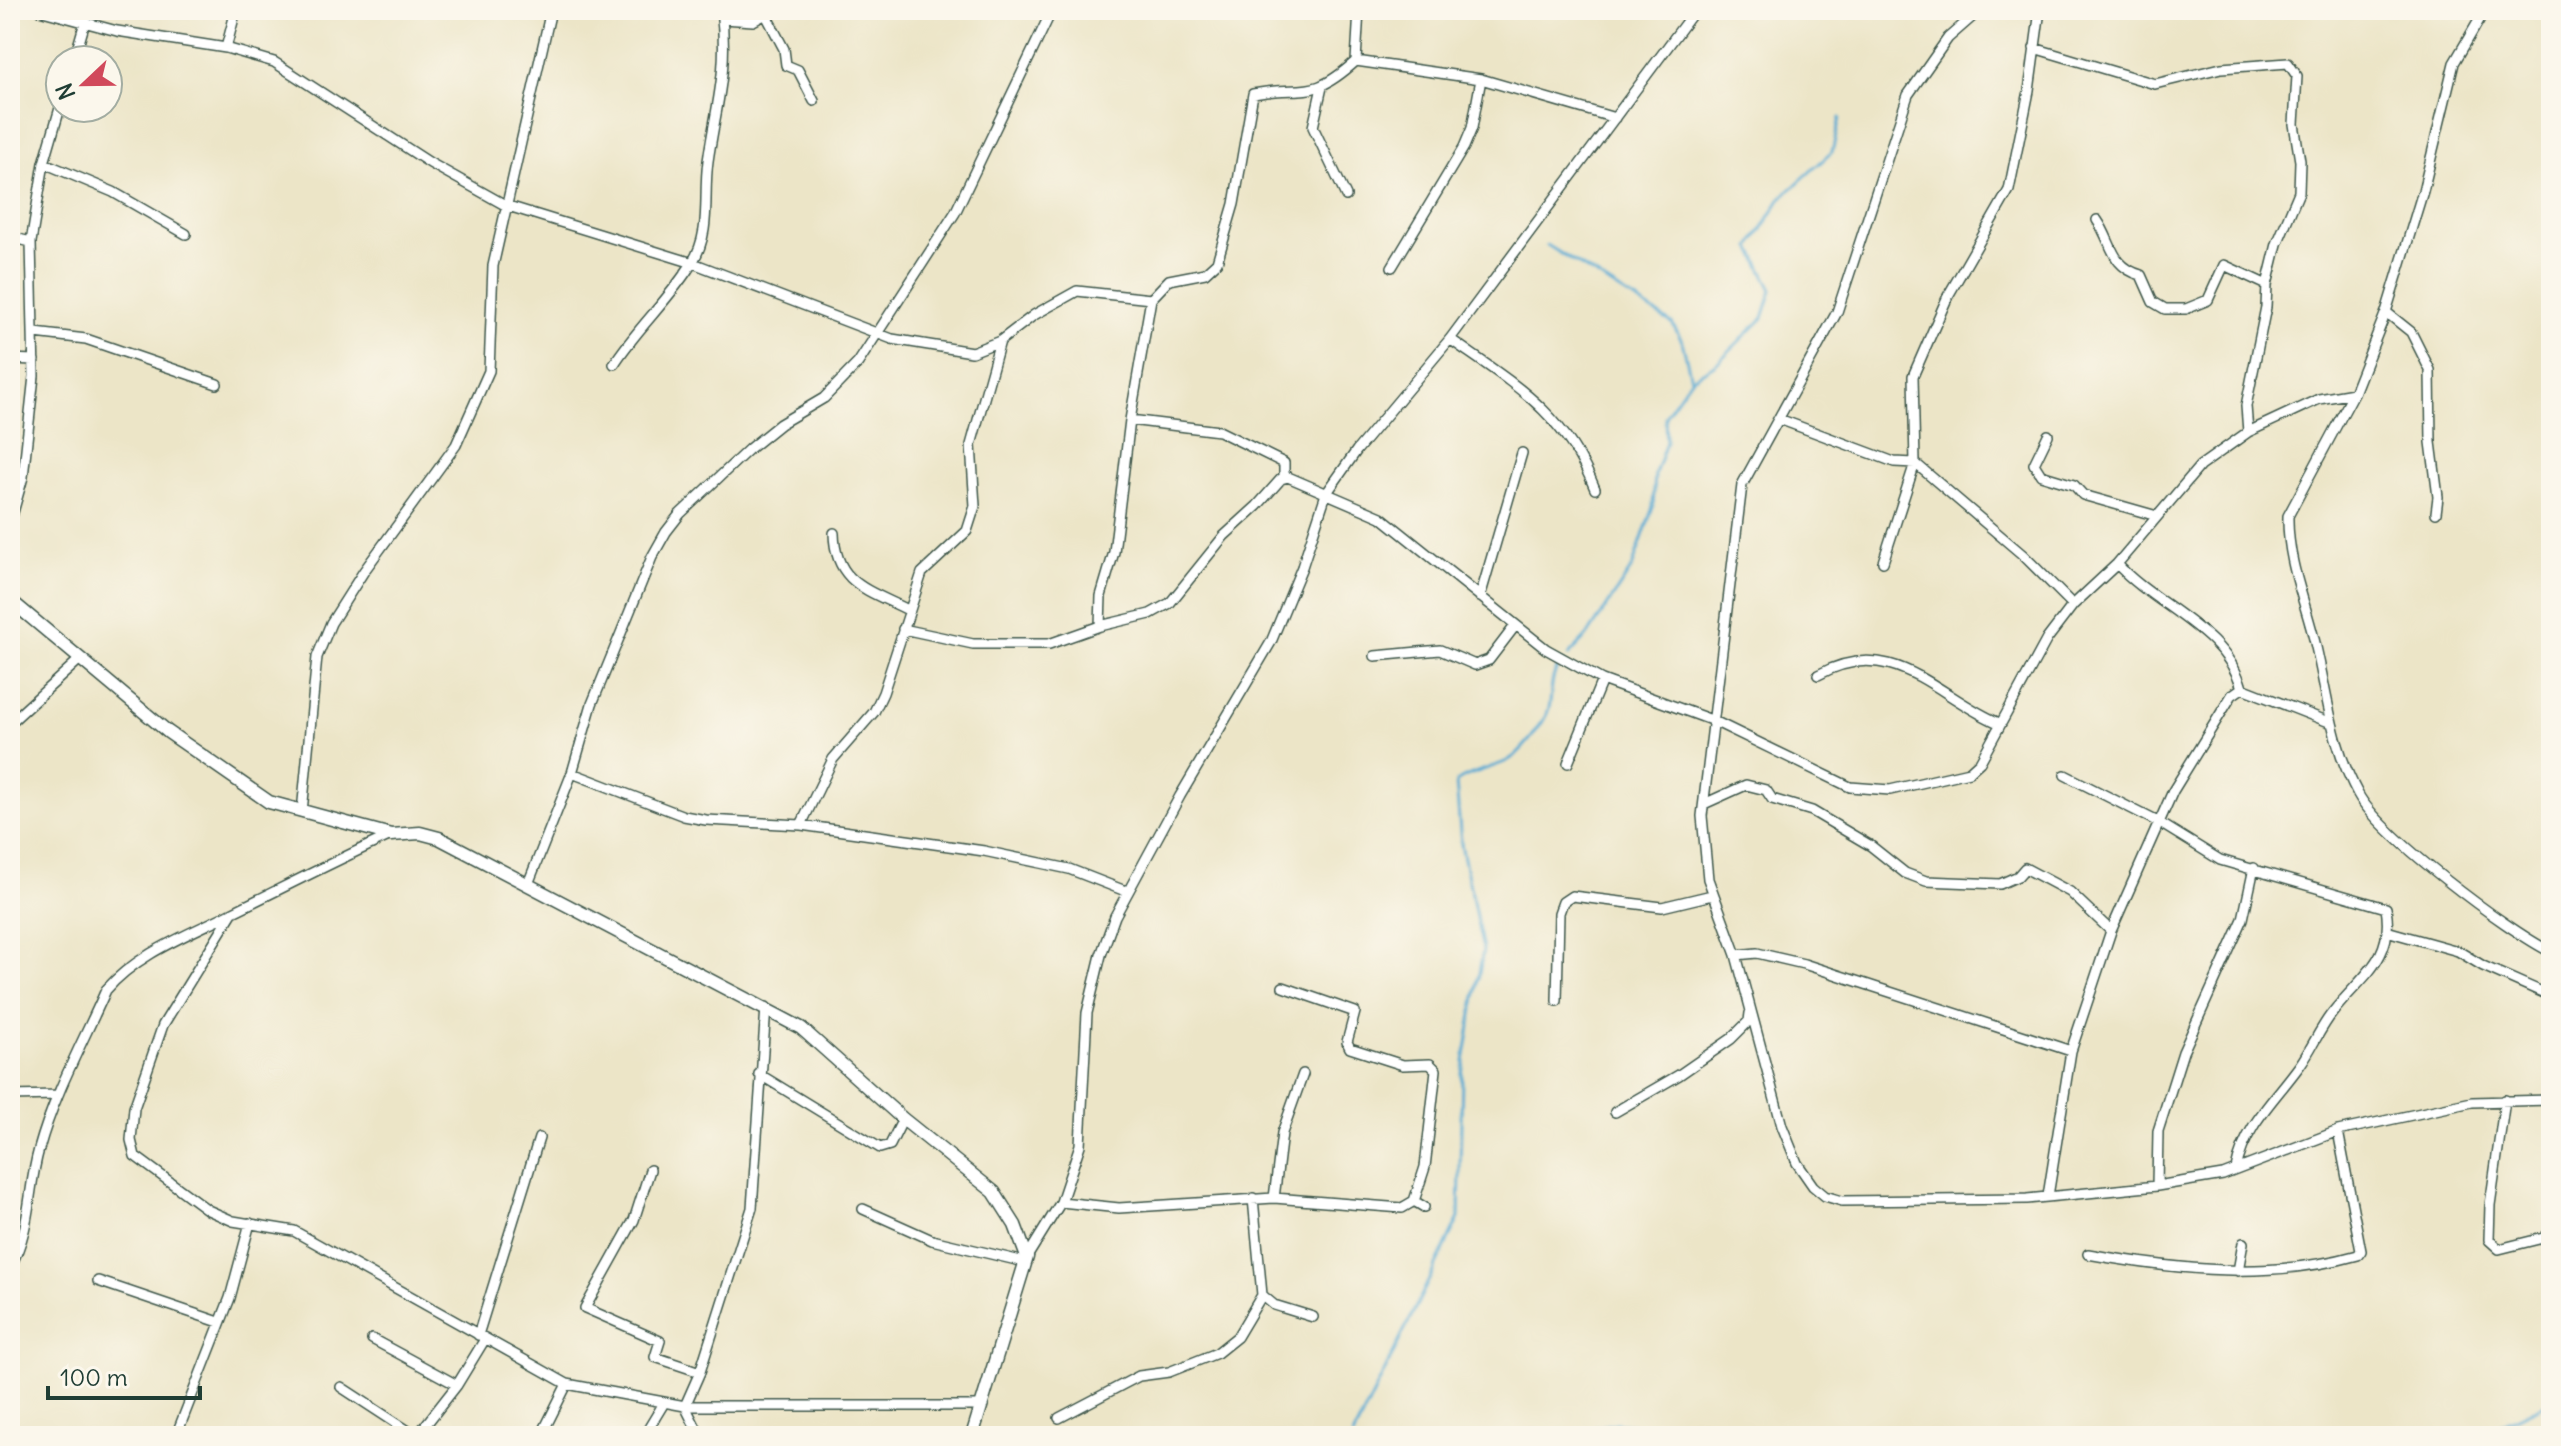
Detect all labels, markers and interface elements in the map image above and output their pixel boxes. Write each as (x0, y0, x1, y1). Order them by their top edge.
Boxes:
north arrow (44, 44, 124, 124)
text: N (50, 79, 81, 104)
scale bar (48, 1350, 200, 1400)
text: 100 m (60, 1362, 128, 1392)

